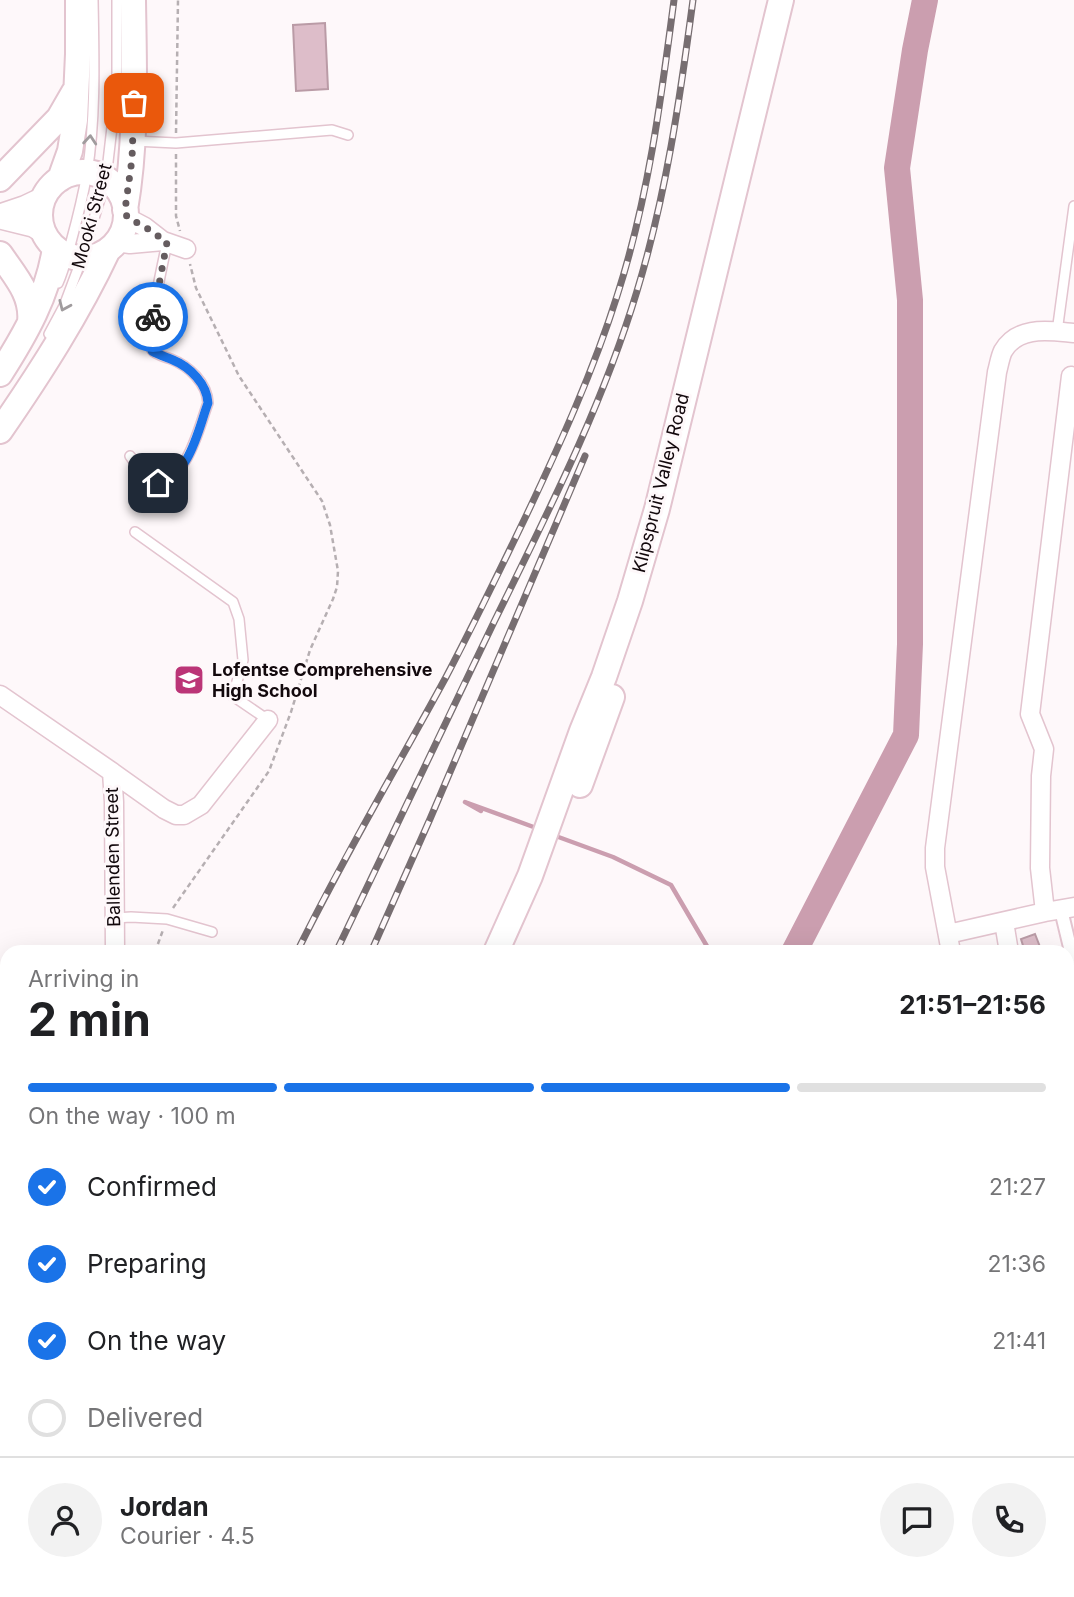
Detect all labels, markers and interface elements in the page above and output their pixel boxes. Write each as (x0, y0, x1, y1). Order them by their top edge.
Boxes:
pin (104, 73, 164, 133)
icon: bag (115, 84, 153, 122)
one-way arrow (82, 135, 97, 146)
street label: Mooki Street (67, 161, 116, 271)
courier (118, 282, 188, 352)
one-way arrow (58, 298, 72, 311)
icon: bike (134, 298, 172, 336)
street label: Klipspruit Valley Road (628, 391, 693, 575)
pin (128, 453, 188, 513)
icon: home (139, 464, 177, 502)
place label: Lofentse Comprehensive High School (212, 659, 433, 701)
school or university icon: Lofentse Comprehensive High School (172, 663, 206, 697)
street label: Ballenden Street (101, 787, 124, 927)
text: Arriving in (28, 965, 139, 993)
text: 21:51–21:56 (899, 989, 1046, 1020)
text: 2 min (28, 991, 151, 1047)
text: On the way · 100 m (28, 1102, 236, 1130)
icon: check (28, 1168, 66, 1206)
text: Confirmed (87, 1171, 217, 1202)
text: 21:27 (989, 1173, 1046, 1201)
icon: check (28, 1245, 66, 1283)
text: Preparing (87, 1248, 207, 1279)
text: 21:36 (988, 1250, 1046, 1278)
icon: check (28, 1322, 66, 1360)
text: On the way (87, 1325, 226, 1356)
text: 21:41 (992, 1327, 1046, 1355)
text: Delivered (87, 1402, 203, 1433)
button: person (28, 1483, 102, 1557)
button: chat (880, 1483, 954, 1557)
button: phone (972, 1483, 1046, 1557)
text: Jordan (120, 1491, 209, 1522)
text: Courier · 4.5 (120, 1522, 255, 1550)

